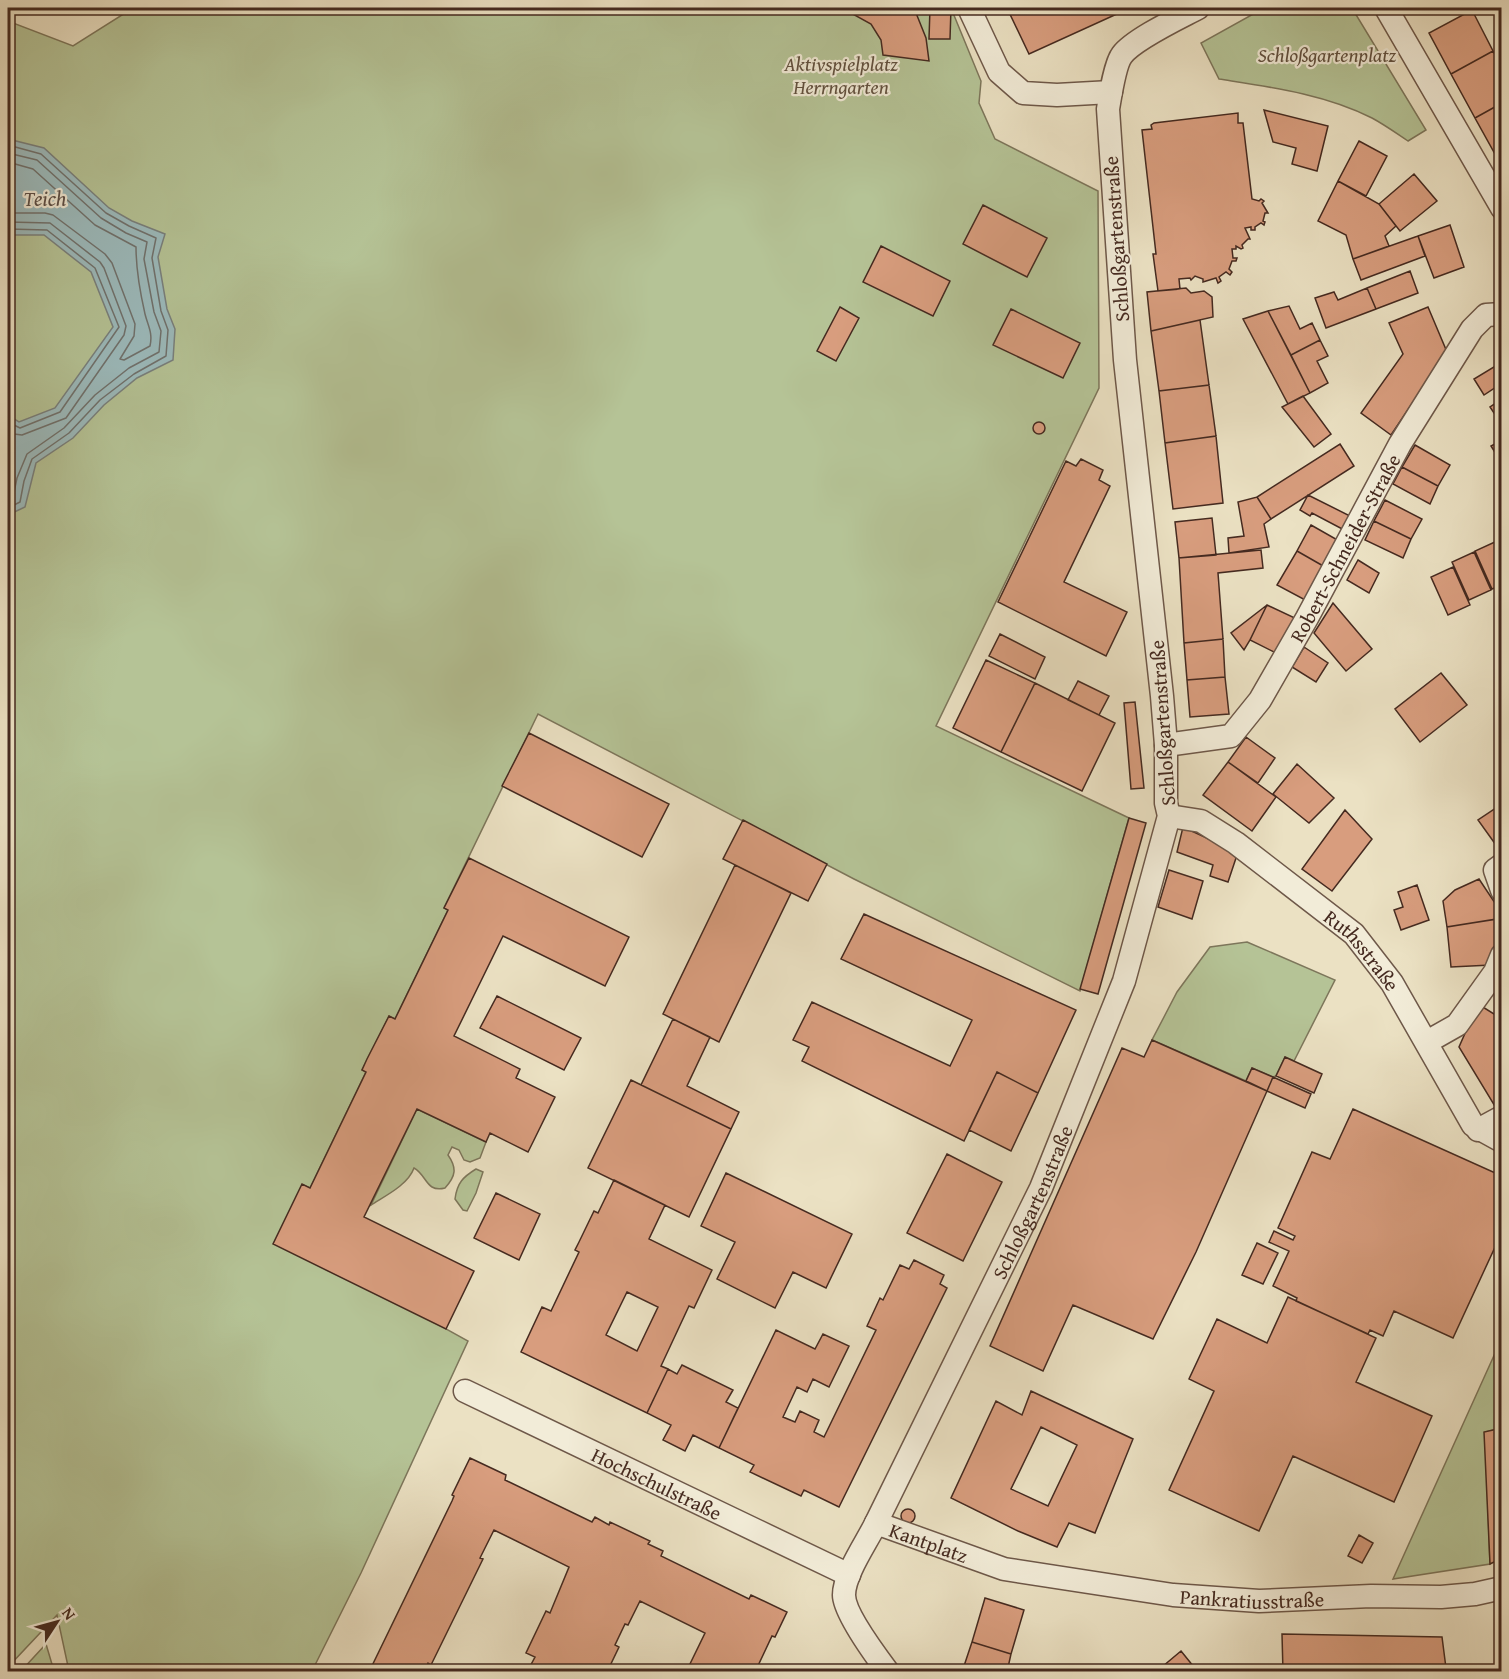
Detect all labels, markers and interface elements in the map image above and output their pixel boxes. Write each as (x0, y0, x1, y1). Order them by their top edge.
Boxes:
park label: Schloßgartenplatz (1258, 40, 1397, 69)
park label: Aktivspielplatz Herrngarten (783, 49, 898, 101)
street label: Schloßgartenstraße (1096, 155, 1136, 323)
water label: Teich (24, 183, 67, 214)
street label: Robert-Schneider-Straße (1282, 448, 1407, 647)
street label: Schloßgartenstraße (1142, 639, 1182, 807)
street label: Ruthsstraße (1318, 902, 1408, 996)
street label: Schloßgartenstraße (984, 1121, 1079, 1284)
street label: Hochschulstraße (587, 1439, 727, 1527)
street label: Kantplatz (886, 1515, 972, 1569)
street label: Pankratiusstraße (1179, 1581, 1325, 1616)
north arrow (27, 1592, 87, 1652)
text: N (56, 1602, 82, 1625)

